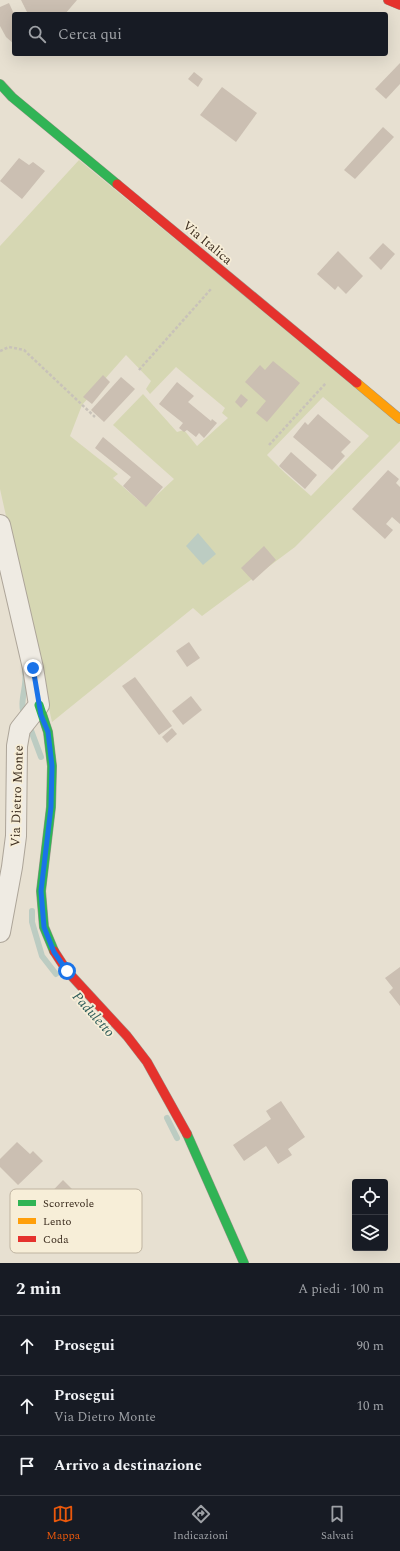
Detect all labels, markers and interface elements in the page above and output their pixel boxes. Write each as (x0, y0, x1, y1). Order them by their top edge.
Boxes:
search box (12, 12, 388, 56)
icon: search (26, 23, 48, 45)
text: Cerca qui (58, 23, 122, 46)
street label: Via Italica (178, 216, 237, 270)
route end (24, 659, 42, 677)
street label: Via Dietro Monte (5, 745, 29, 847)
route start (58, 962, 76, 980)
water label: Paduletto (67, 987, 120, 1042)
map controls (352, 1179, 388, 1251)
button: locate (352, 1179, 388, 1215)
legend (10, 1189, 142, 1253)
text: Scorrevole (43, 1195, 94, 1212)
text: Lento (43, 1213, 72, 1230)
button: layers (352, 1215, 388, 1251)
text: Coda (43, 1231, 69, 1248)
text: 2 min (16, 1276, 61, 1302)
text: A piedi · 100 m (298, 1279, 384, 1299)
text: Prosegui (54, 1334, 115, 1357)
icon: ahead (16, 1335, 38, 1357)
text: 90 m (357, 1336, 384, 1356)
text: Prosegui (54, 1384, 115, 1407)
icon: ahead (16, 1395, 38, 1417)
text: 10 m (357, 1396, 384, 1416)
text: Via Dietro Monte (54, 1407, 156, 1427)
text: Arrivo a destinazione (54, 1454, 202, 1477)
icon: arrive (16, 1455, 38, 1477)
tab: Mappa (46, 1503, 80, 1544)
tab: Indicazioni (173, 1503, 228, 1544)
tab: Salvati (321, 1503, 354, 1544)

